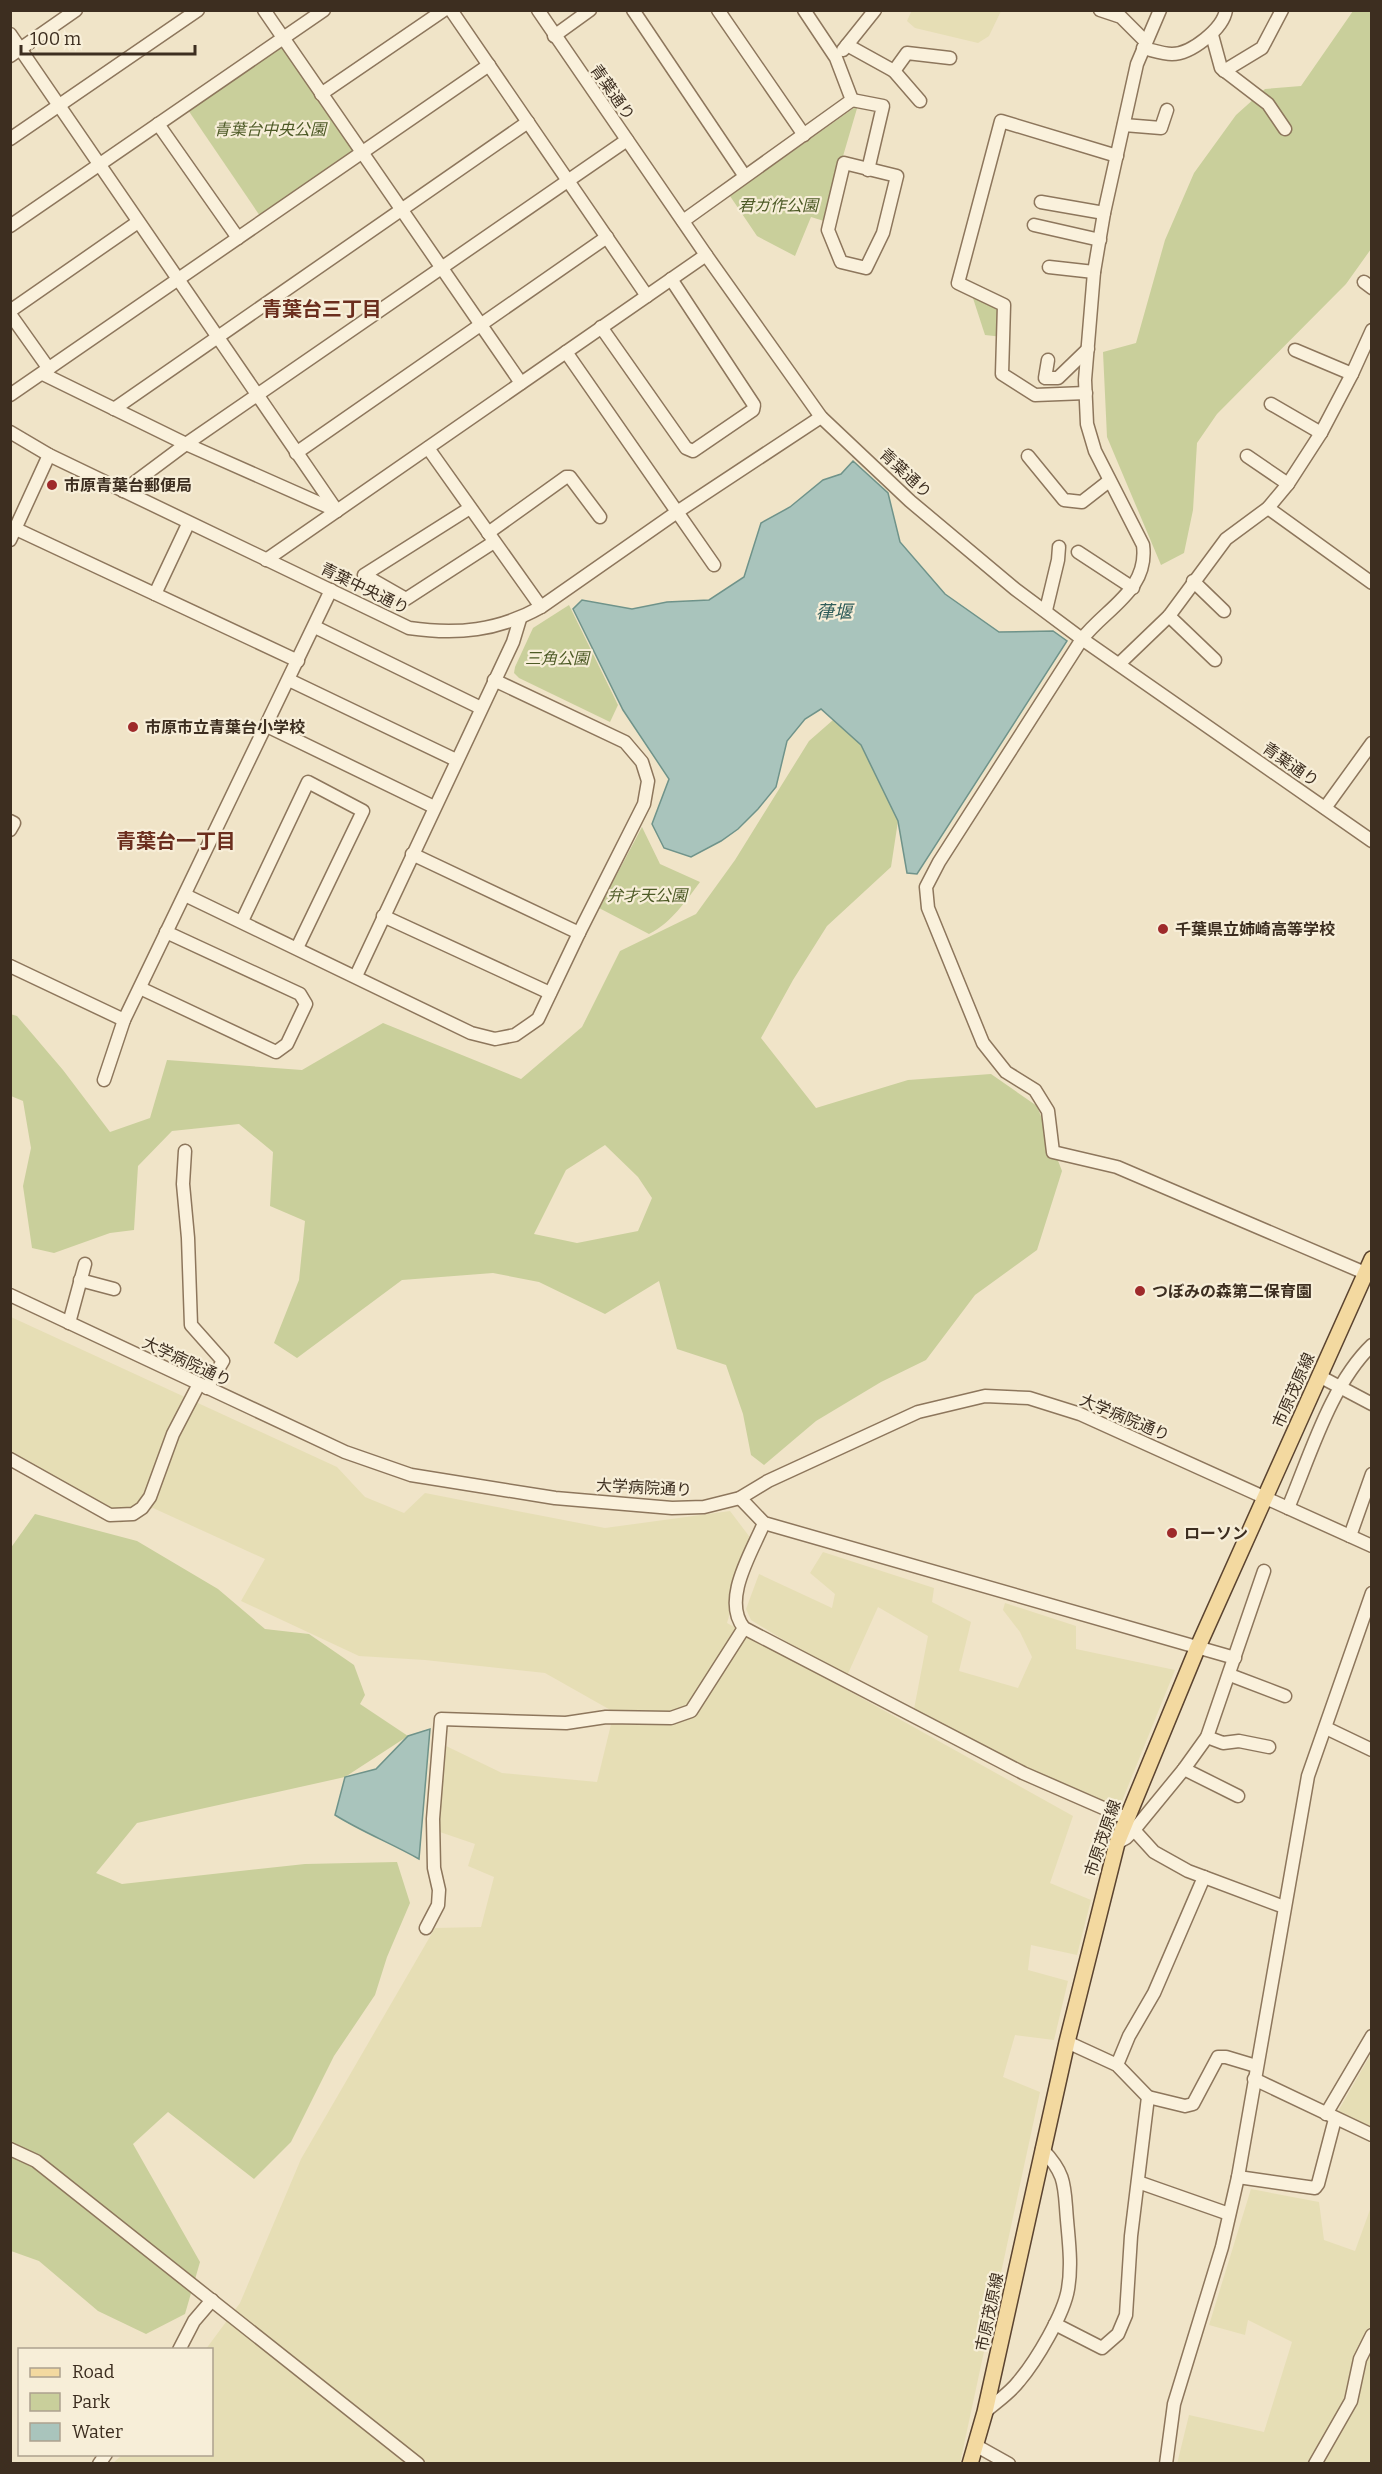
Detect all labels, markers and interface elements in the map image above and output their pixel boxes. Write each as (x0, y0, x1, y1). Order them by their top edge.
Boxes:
scale bar (21, 18, 195, 56)
text: 100 m (30, 28, 81, 50)
street label: 青葉通り (586, 61, 639, 124)
park label: 青葉台中央公園 (214, 120, 328, 139)
park label: 君ガ作公園 (738, 196, 820, 215)
district label: 青葉台三丁目 (262, 297, 382, 321)
street label: 青葉通り (876, 445, 936, 502)
place label: 市原青葉台郵便局 (64, 476, 192, 495)
marker: 市原青葉台郵便局 (45, 478, 59, 492)
street label: 青葉中央通り (317, 559, 412, 618)
water label: 葎堰 (816, 601, 855, 623)
park label: 三角公園 (525, 649, 591, 668)
place label: 市原市立青葉台小学校 (145, 718, 305, 737)
marker: 市原市立青葉台小学校 (126, 720, 140, 734)
street label: 青葉通り (1259, 738, 1322, 791)
district label: 青葉台一丁目 (116, 829, 236, 853)
park label: 弁才天公園 (607, 886, 689, 905)
place label: 千葉県立姉崎高等学校 (1175, 920, 1335, 939)
marker: 千葉県立姉崎高等学校 (1156, 922, 1170, 936)
place label: つぼみの森第二保育園 (1152, 1282, 1312, 1301)
marker: つぼみの森第二保育園 (1133, 1284, 1147, 1298)
street label: 大学病院通り (139, 1333, 234, 1390)
street label: 市原茂原線 (1269, 1350, 1318, 1431)
street label: 大学病院通り (1077, 1390, 1173, 1445)
street label: 大学病院通り (596, 1475, 692, 1499)
place label: ローソン (1184, 1524, 1248, 1543)
marker: ローソン (1165, 1526, 1179, 1540)
street label: 市原茂原線 (1080, 1797, 1124, 1879)
street label: 市原茂原線 (972, 2271, 1007, 2353)
legend (18, 2348, 213, 2456)
text: Road (72, 2361, 115, 2383)
text: Park (72, 2391, 111, 2413)
text: Water (72, 2421, 123, 2443)

